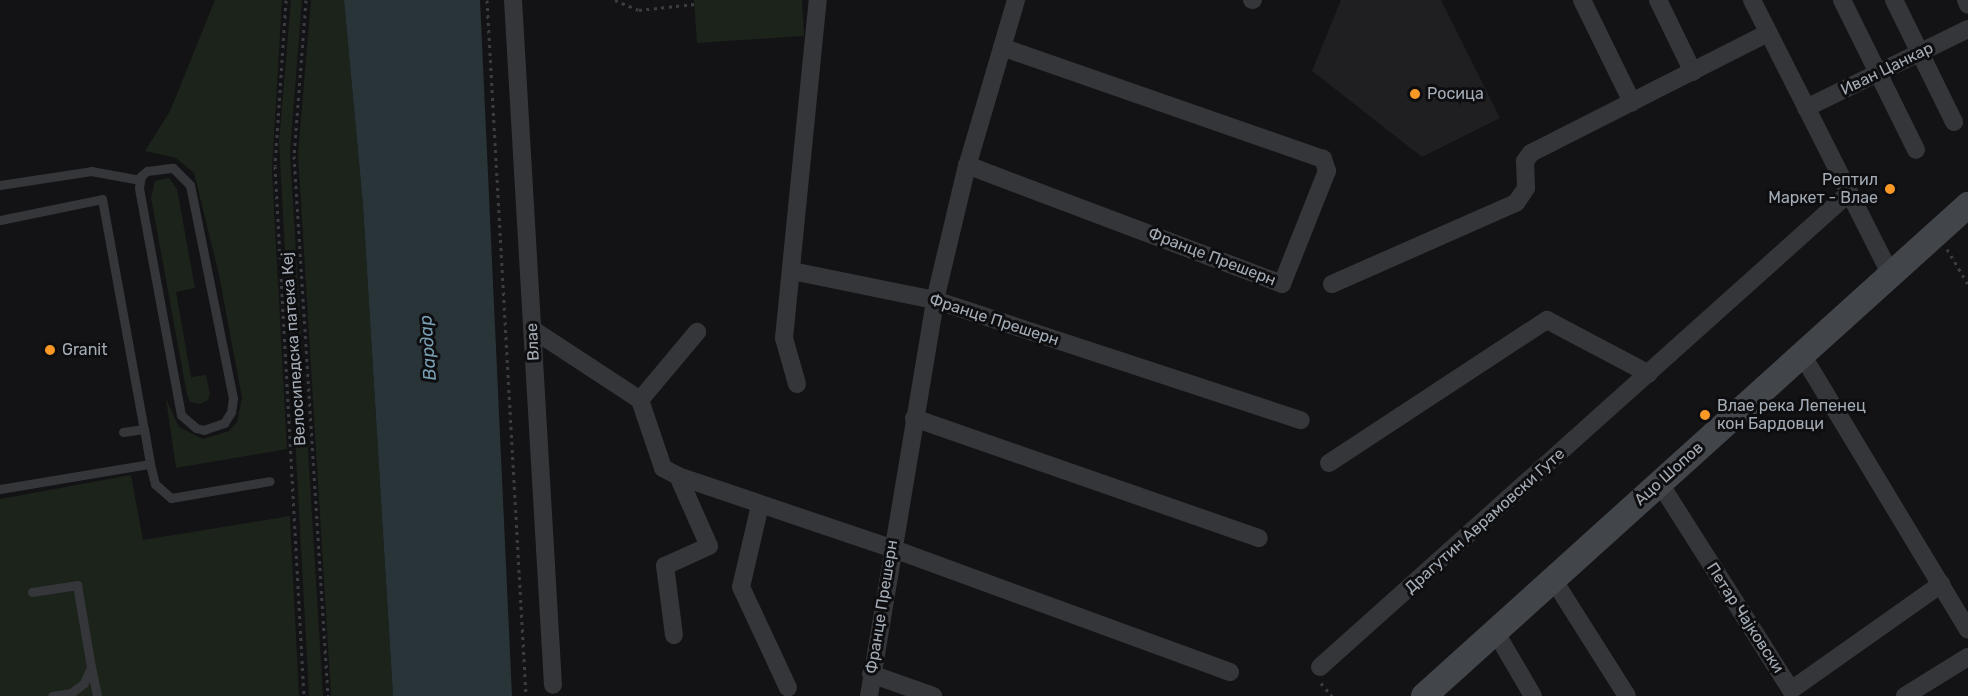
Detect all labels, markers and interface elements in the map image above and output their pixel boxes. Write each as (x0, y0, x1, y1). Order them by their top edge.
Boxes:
street label: Иван Цанкар (1838, 38, 1936, 100)
place label: Росица (1427, 84, 1484, 104)
marker: Росица (1408, 87, 1422, 101)
place label: Рептил Маркет - Влае (1768, 170, 1878, 208)
marker: Рептил Маркет - Влае (1883, 182, 1897, 196)
street label: Францe Прешерн (1145, 224, 1279, 290)
street label: Велосипедска патека Кеј (278, 251, 310, 447)
street label: Франце Прешерн (927, 290, 1061, 350)
water label: Вардар (415, 315, 441, 381)
street label: Влае (522, 323, 544, 361)
place label: Granit (62, 340, 108, 360)
marker: Granit (43, 343, 57, 357)
place label: Влае река Лепенец кон Бардовци (1717, 396, 1866, 434)
marker: Влае река Лепенец кон Бардовци (1698, 408, 1712, 422)
street label: Ацо Шопов (1631, 438, 1707, 510)
street label: Драгутин Аврамовски Гуте (1401, 444, 1569, 598)
street label: Францe Прешерн (862, 539, 902, 675)
street label: Петар Чајковски (1702, 559, 1788, 677)

